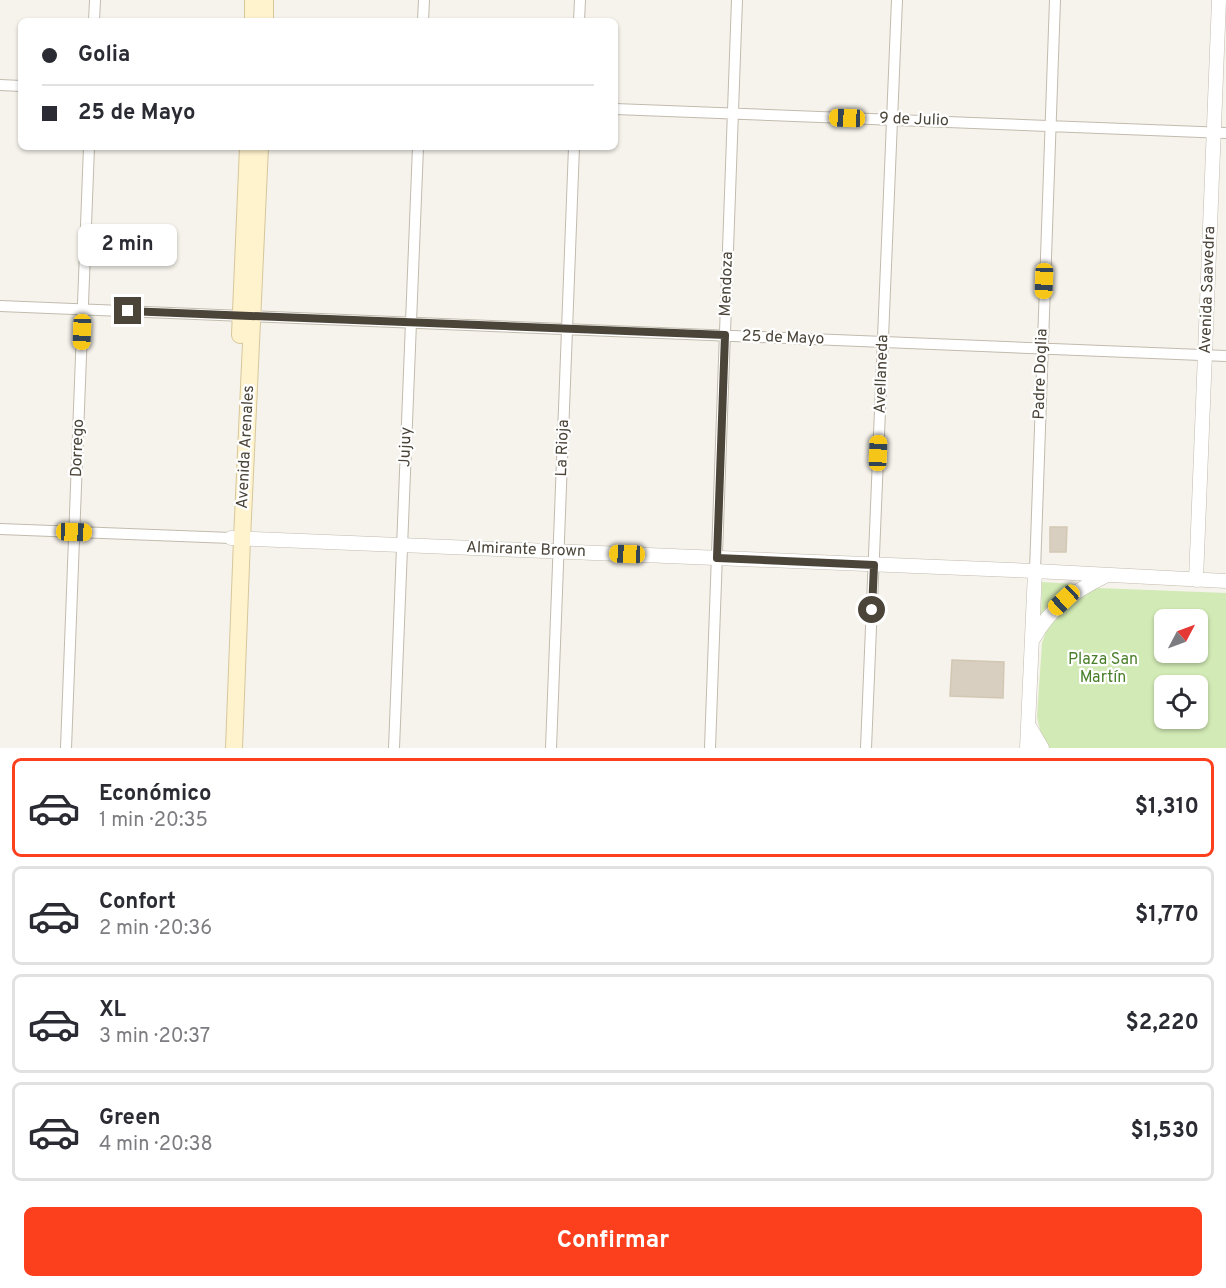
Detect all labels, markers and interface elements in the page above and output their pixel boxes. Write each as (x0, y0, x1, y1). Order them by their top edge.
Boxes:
text: Golia (78, 42, 130, 69)
text: 25 de Mayo (78, 100, 195, 127)
car (829, 108, 865, 128)
street label: 9 de Julio (879, 109, 949, 131)
callout: 2 min (78, 224, 178, 266)
street label: Avenida Saavedra (1196, 226, 1220, 354)
text: 2 min (101, 232, 154, 258)
street label: Mendoza (716, 251, 738, 317)
car (1034, 263, 1054, 299)
route end (114, 297, 141, 324)
car (72, 314, 92, 350)
street label: 25 de Mayo (741, 327, 825, 349)
street label: Padre Doglia (1029, 328, 1053, 420)
street label: Avellaneda (871, 334, 893, 414)
street label: Avenida Arenales (233, 385, 259, 509)
street label: Dorrego (67, 418, 89, 477)
street label: La Rioja (552, 419, 574, 477)
street label: Jujuy (395, 427, 417, 467)
car (868, 435, 888, 471)
car (56, 522, 92, 542)
street label: Almirante Brown (466, 538, 586, 562)
car (609, 544, 645, 564)
car (1045, 581, 1083, 619)
route start (858, 596, 885, 623)
north arrow (1154, 609, 1208, 663)
map controls (1154, 609, 1208, 729)
park label: Plaza San Martín (1068, 650, 1138, 688)
button: locate (1154, 675, 1208, 729)
icon: car (27, 781, 81, 835)
text: Económico (99, 781, 212, 808)
text: $1,310 (1135, 794, 1199, 821)
text: 1 min · 20:35 (99, 808, 208, 834)
icon: car (27, 889, 81, 943)
text: Confort (99, 889, 176, 916)
text: $1,770 (1135, 902, 1199, 929)
text: 2 min · 20:36 (99, 916, 212, 942)
icon: car (27, 997, 81, 1051)
text: XL (99, 997, 126, 1024)
text: $2,220 (1125, 1010, 1199, 1037)
text: 3 min · 20:37 (99, 1024, 210, 1050)
icon: car (27, 1105, 81, 1159)
text: Green (99, 1105, 161, 1132)
text: $1,530 (1130, 1118, 1199, 1145)
text: 4 min · 20:38 (99, 1132, 213, 1158)
button: Confirmar (24, 1207, 1202, 1276)

